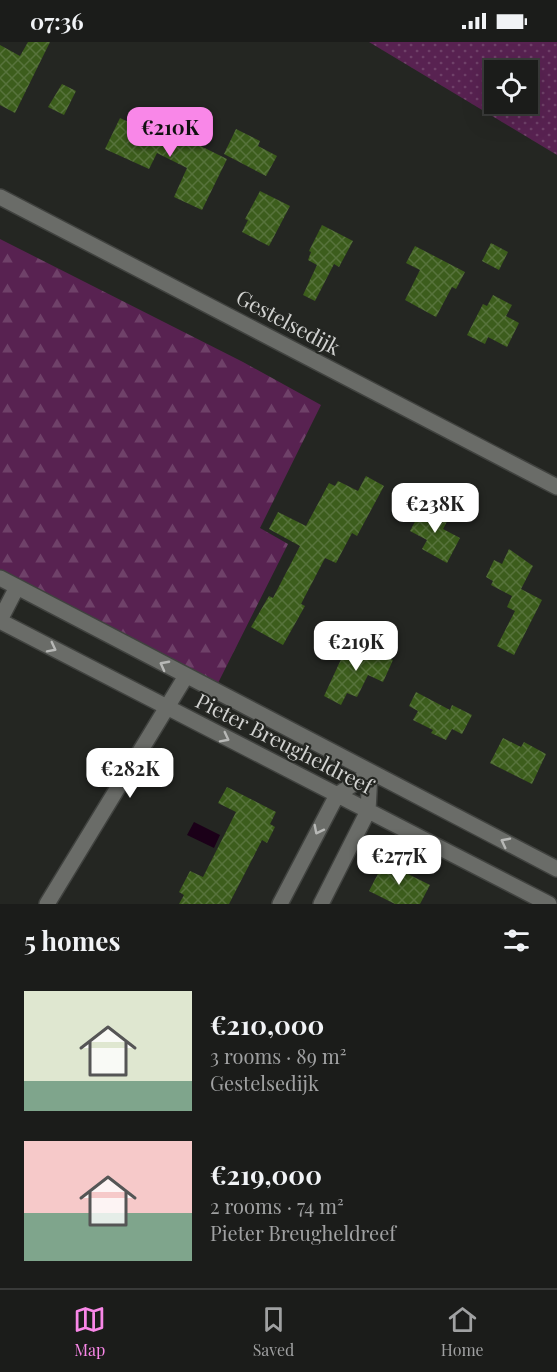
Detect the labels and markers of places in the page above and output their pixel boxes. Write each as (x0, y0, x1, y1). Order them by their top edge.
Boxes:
pin: €210K (128, 107, 212, 158)
pin: €238K (393, 483, 477, 534)
pin: €219K (314, 621, 398, 672)
pin: €282K (88, 748, 172, 799)
pin: €277K (357, 835, 441, 886)

